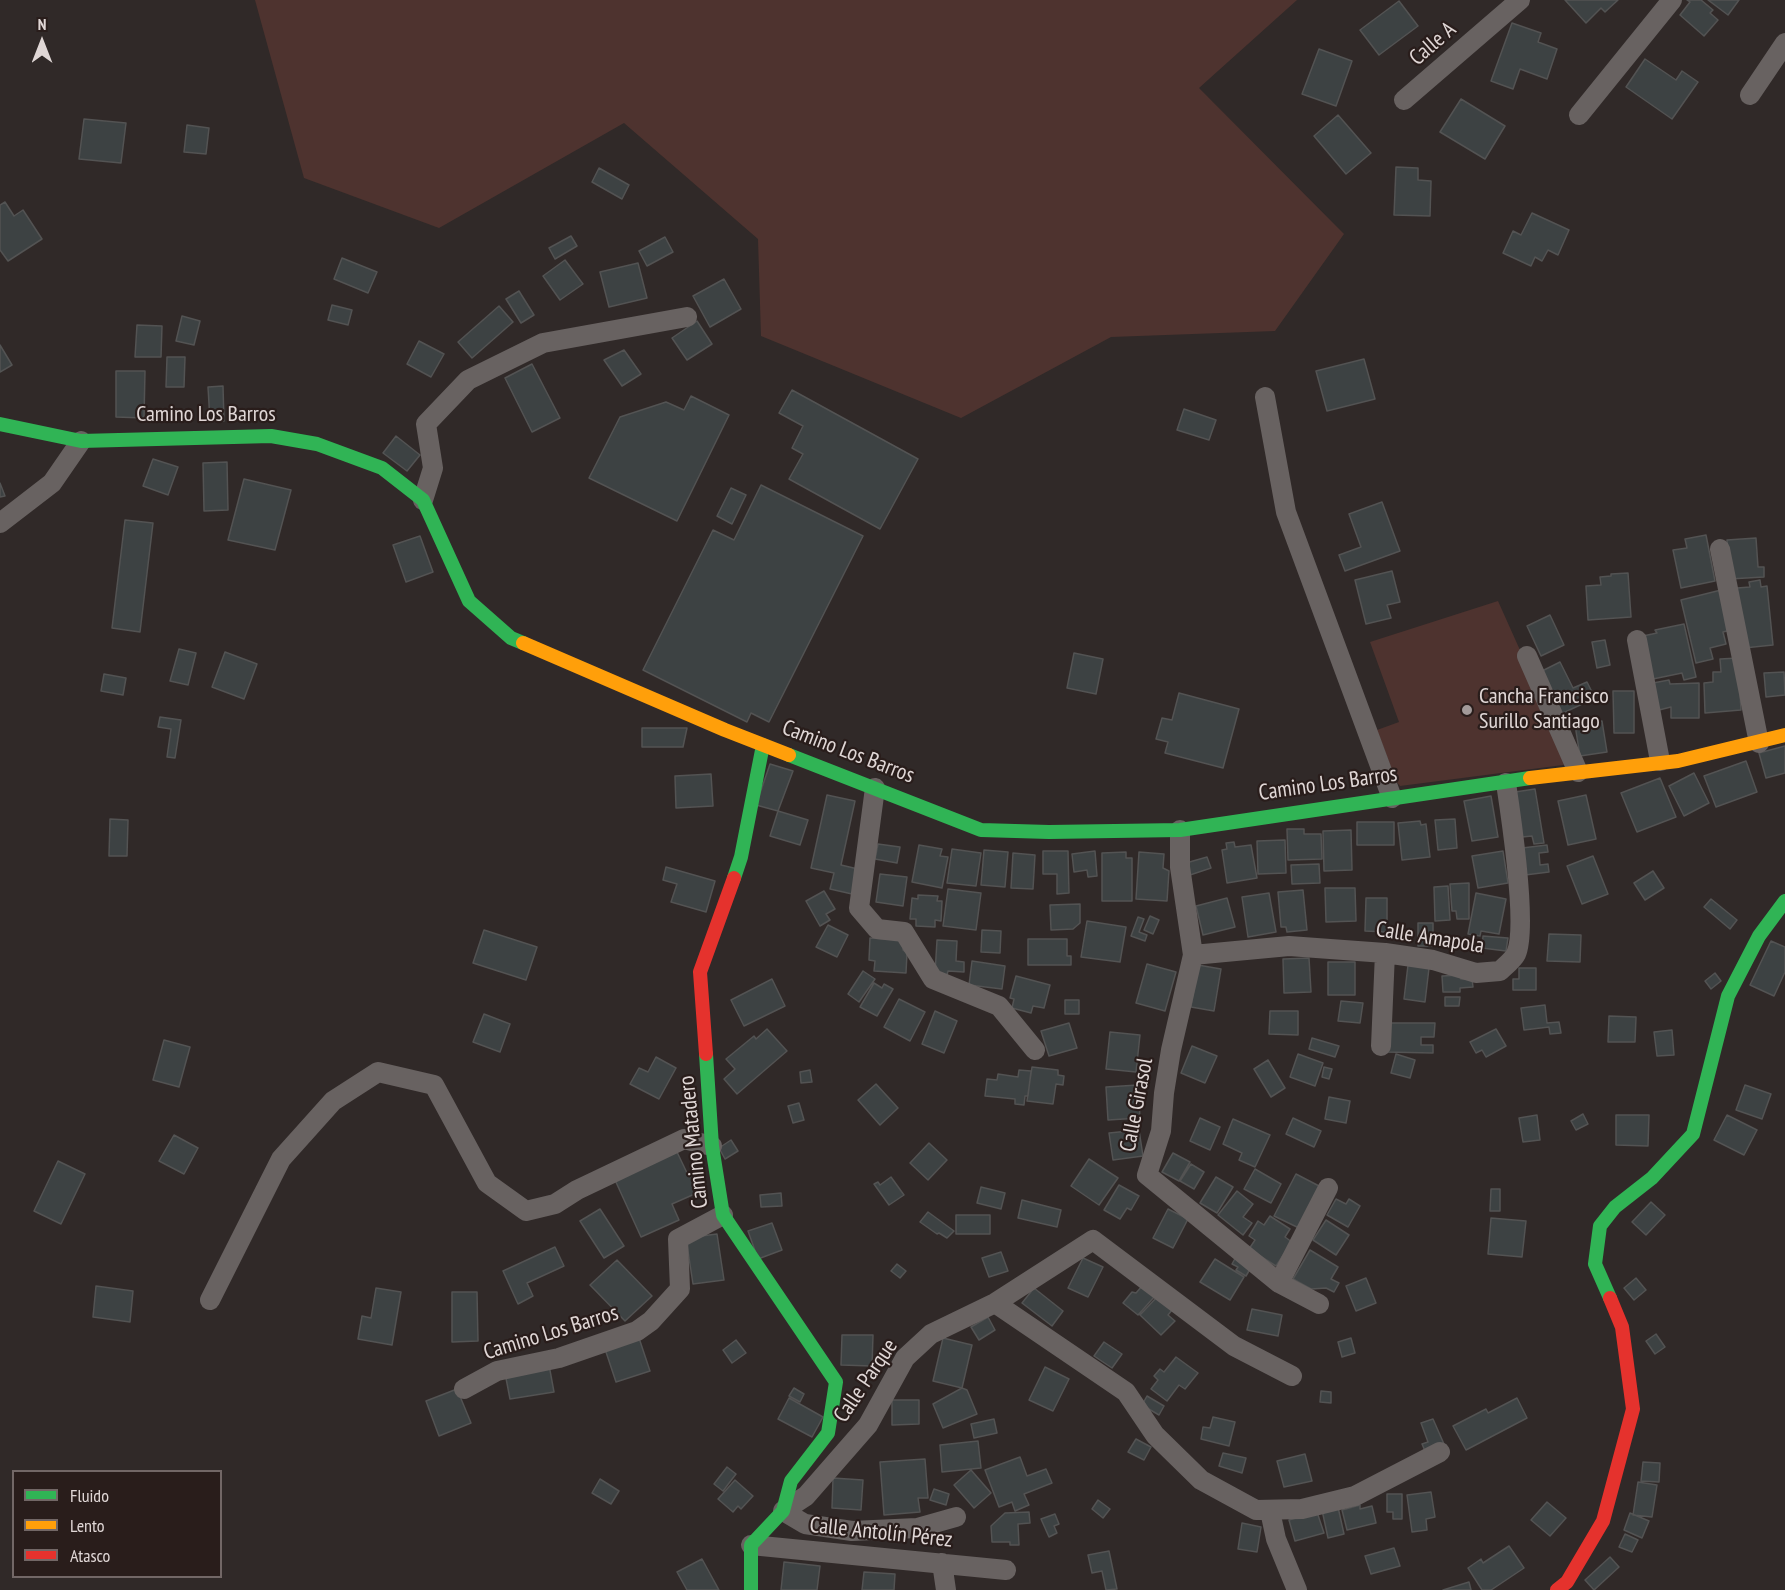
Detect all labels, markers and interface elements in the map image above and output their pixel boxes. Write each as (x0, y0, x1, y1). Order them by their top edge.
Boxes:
north arrow (12, 12, 72, 72)
text: N (38, 14, 46, 34)
street label: Calle A (1404, 17, 1462, 71)
street label: Camino Los Barros (136, 402, 276, 428)
place label: Cancha Francisco Surillo Santiago (1479, 684, 1609, 736)
marker: Cancha Francisco Surillo Santiago (1460, 703, 1474, 717)
street label: Camino Los Barros (778, 715, 918, 789)
street label: Camino Los Barros (1257, 761, 1399, 807)
street label: Calle Amapola (1374, 916, 1486, 960)
street label: Calle Girasol (1115, 1056, 1159, 1154)
street label: Camino Matadero (674, 1074, 714, 1210)
street label: Camino Los Barros (480, 1300, 622, 1366)
street label: Calle Parque (829, 1334, 903, 1428)
legend (12, 1470, 222, 1578)
text: Fluido (70, 1484, 109, 1507)
street label: Calle Antolín Pérez (808, 1512, 954, 1554)
text: Lento (70, 1514, 105, 1537)
text: Atasco (70, 1544, 110, 1567)

